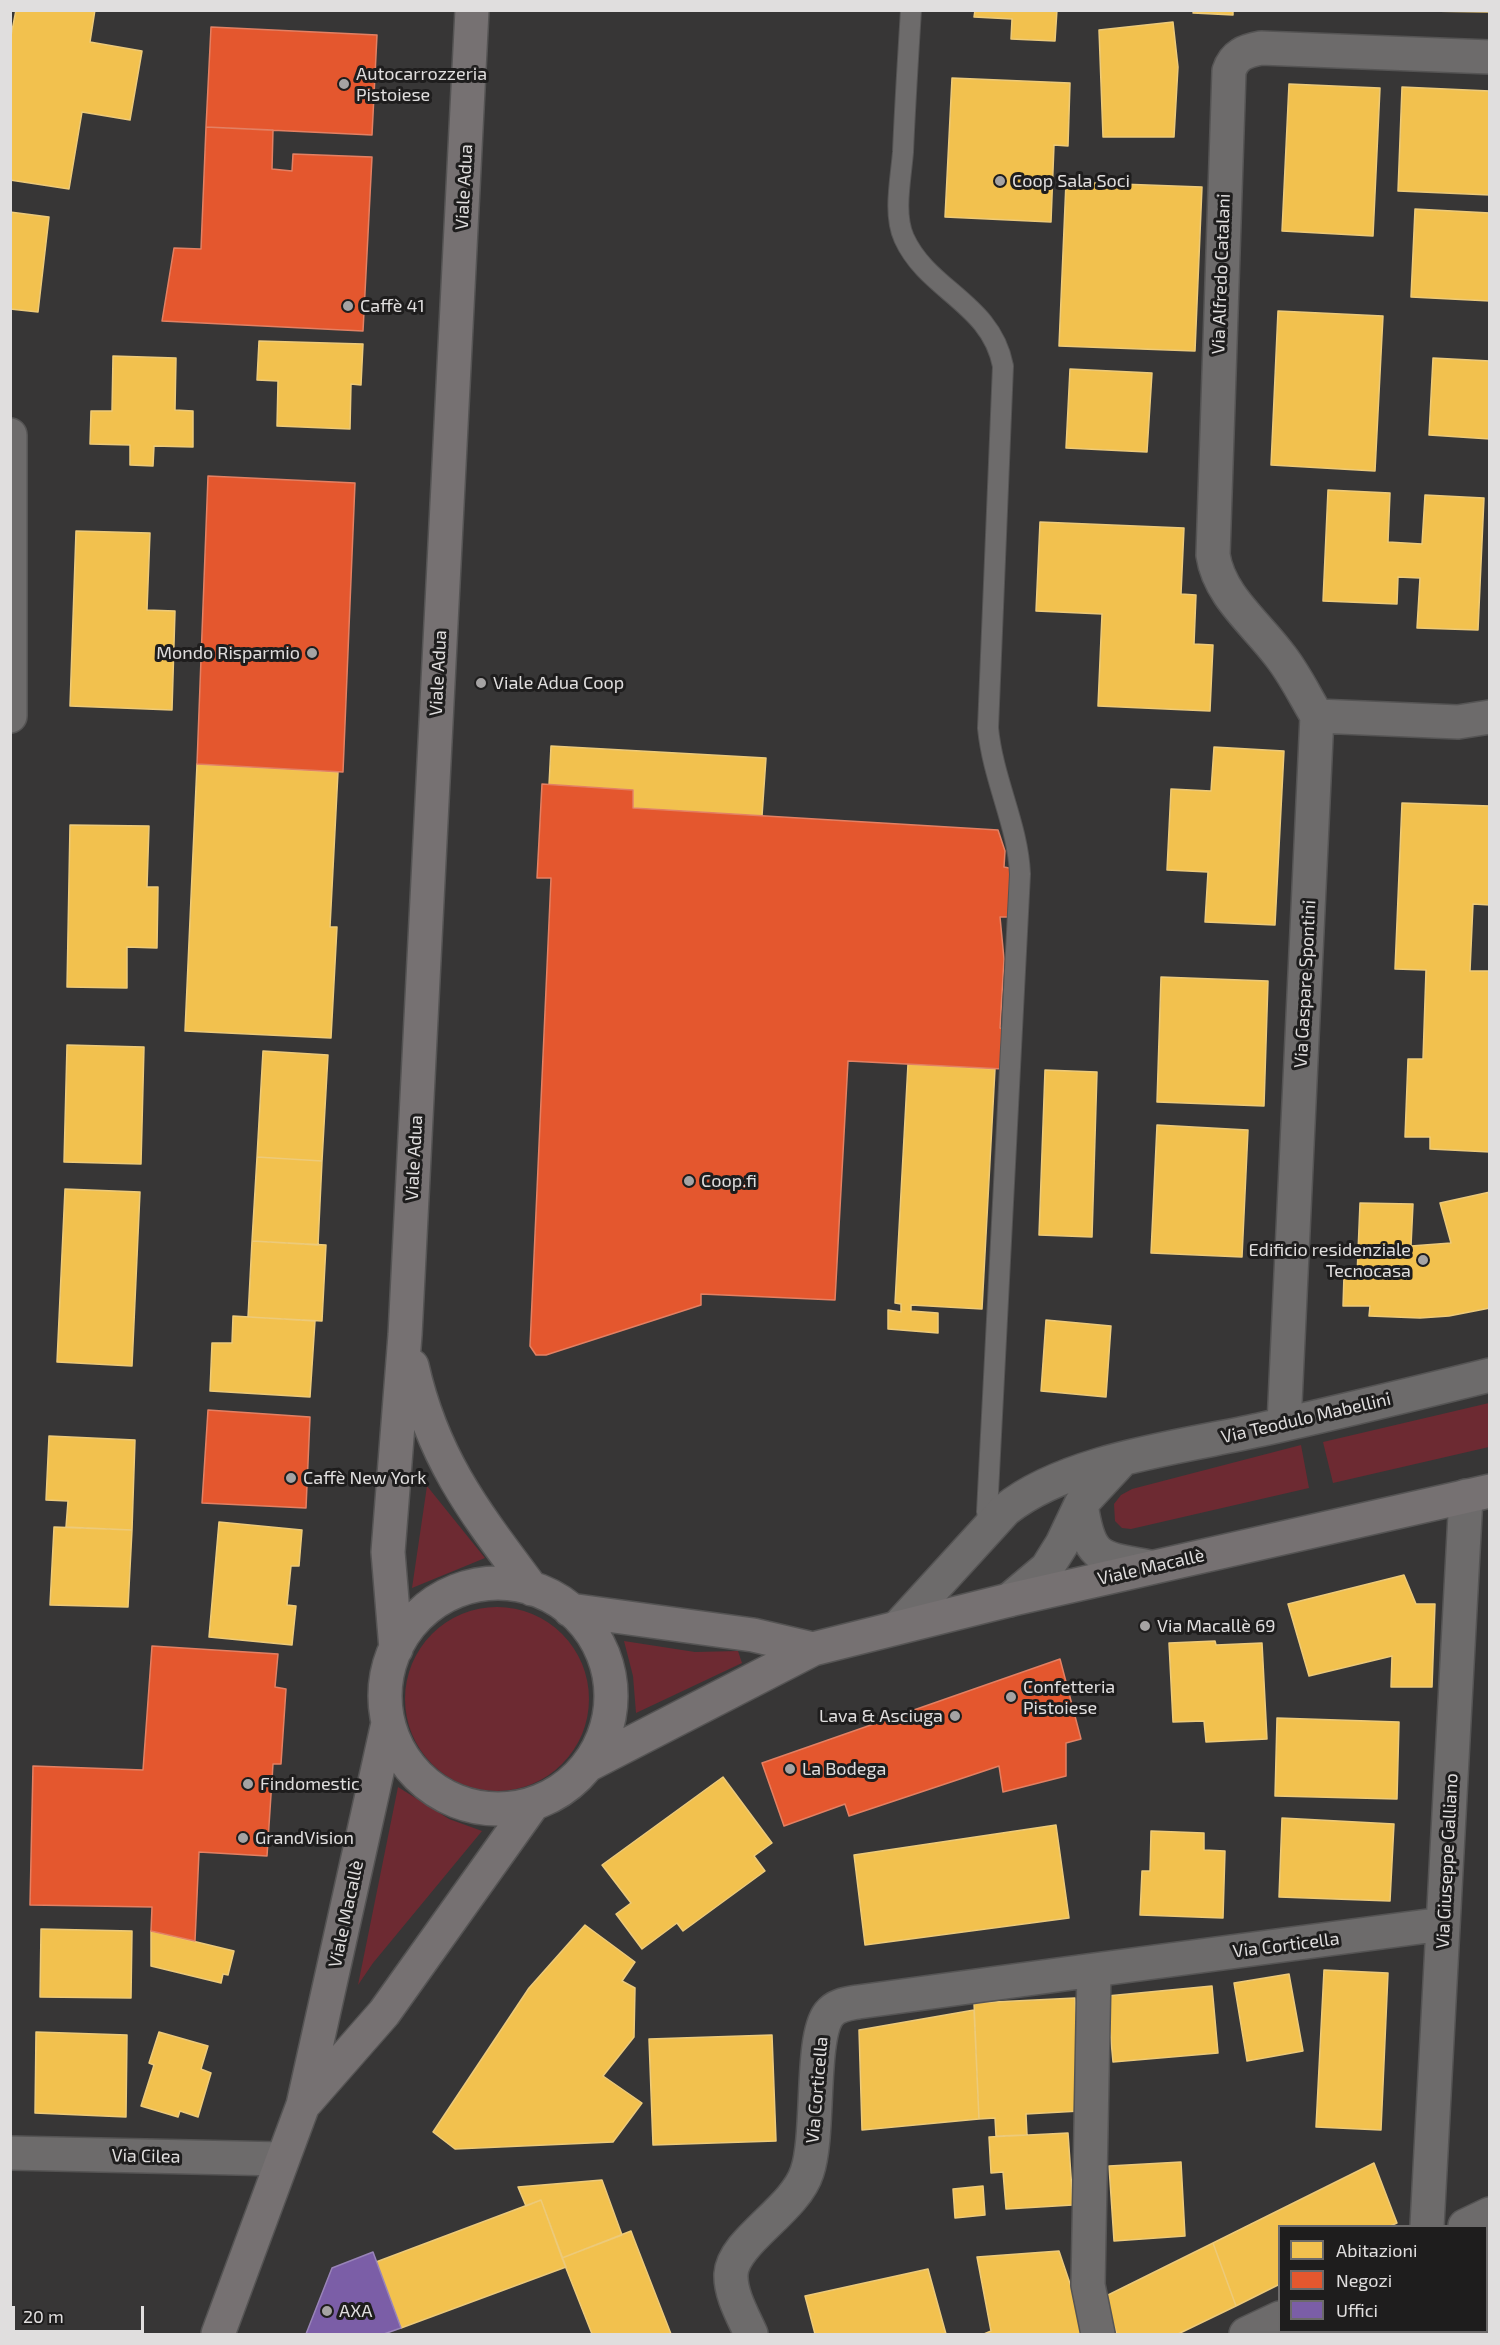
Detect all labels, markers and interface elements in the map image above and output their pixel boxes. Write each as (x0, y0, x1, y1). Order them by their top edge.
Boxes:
place label: Autocarrozzeria Pistoiese (356, 63, 487, 106)
marker: Autocarrozzeria Pistoiese (337, 77, 351, 91)
street label: Viale Adua (451, 144, 477, 230)
place label: Coop Sala Soci (1012, 170, 1130, 192)
marker: Coop Sala Soci (993, 174, 1007, 188)
street label: Via Alfredo Catalani (1207, 193, 1235, 355)
place label: Caffè 41 (360, 295, 425, 317)
marker: Caffè 41 (341, 299, 355, 313)
street label: Viale Adua (425, 630, 451, 716)
place label: Mondo Risparmio (156, 642, 300, 664)
marker: Mondo Risparmio (305, 646, 319, 660)
place label: Viale Adua Coop (493, 672, 624, 694)
marker: Viale Adua Coop (474, 676, 488, 690)
street label: Via Gaspare Spontini (1290, 899, 1320, 1069)
street label: Viale Adua (401, 1115, 427, 1201)
place label: Coop.fi (701, 1170, 757, 1192)
marker: Coop.fi (682, 1174, 696, 1188)
place label: Edificio residenziale Tecnocasa (1248, 1239, 1411, 1282)
marker: Edificio residenziale Tecnocasa (1416, 1253, 1430, 1267)
street label: Via Teodulo Mabellini (1219, 1388, 1393, 1448)
place label: Caffè New York (303, 1467, 426, 1489)
marker: Caffè New York (284, 1471, 298, 1485)
street label: Viale Macallè (1095, 1544, 1207, 1590)
place label: Via Macallè 69 (1157, 1615, 1276, 1637)
marker: Via Macallè 69 (1138, 1619, 1152, 1633)
place label: Confetteria Pistoiese (1023, 1676, 1115, 1718)
marker: Confetteria Pistoiese (1004, 1690, 1018, 1704)
place label: Lava & Asciuga (819, 1705, 943, 1727)
marker: Lava & Asciuga (948, 1709, 962, 1723)
place label: La Bodega (802, 1758, 886, 1780)
marker: La Bodega (783, 1762, 797, 1776)
place label: Findomestic (260, 1773, 360, 1795)
street label: Via Giuseppe Galliano (1432, 1773, 1462, 1949)
marker: Findomestic (241, 1777, 255, 1791)
place label: GrandVision (255, 1827, 354, 1849)
marker: GrandVision (236, 1831, 250, 1845)
street label: Viale Macallè (324, 1858, 368, 1970)
street label: Via Corticella (1231, 1928, 1341, 1962)
street label: Via Corticella (802, 2036, 832, 2144)
street label: Via Cilea (111, 2145, 181, 2167)
legend (1278, 2225, 1488, 2333)
text: Abitazioni (1336, 2239, 1417, 2261)
text: Negozi (1336, 2269, 1392, 2291)
scale bar (15, 2294, 147, 2332)
text: Uffici (1336, 2299, 1378, 2321)
place label: AXA (339, 2300, 372, 2322)
marker: AXA (320, 2304, 334, 2318)
text: 20 m (23, 2305, 64, 2327)

